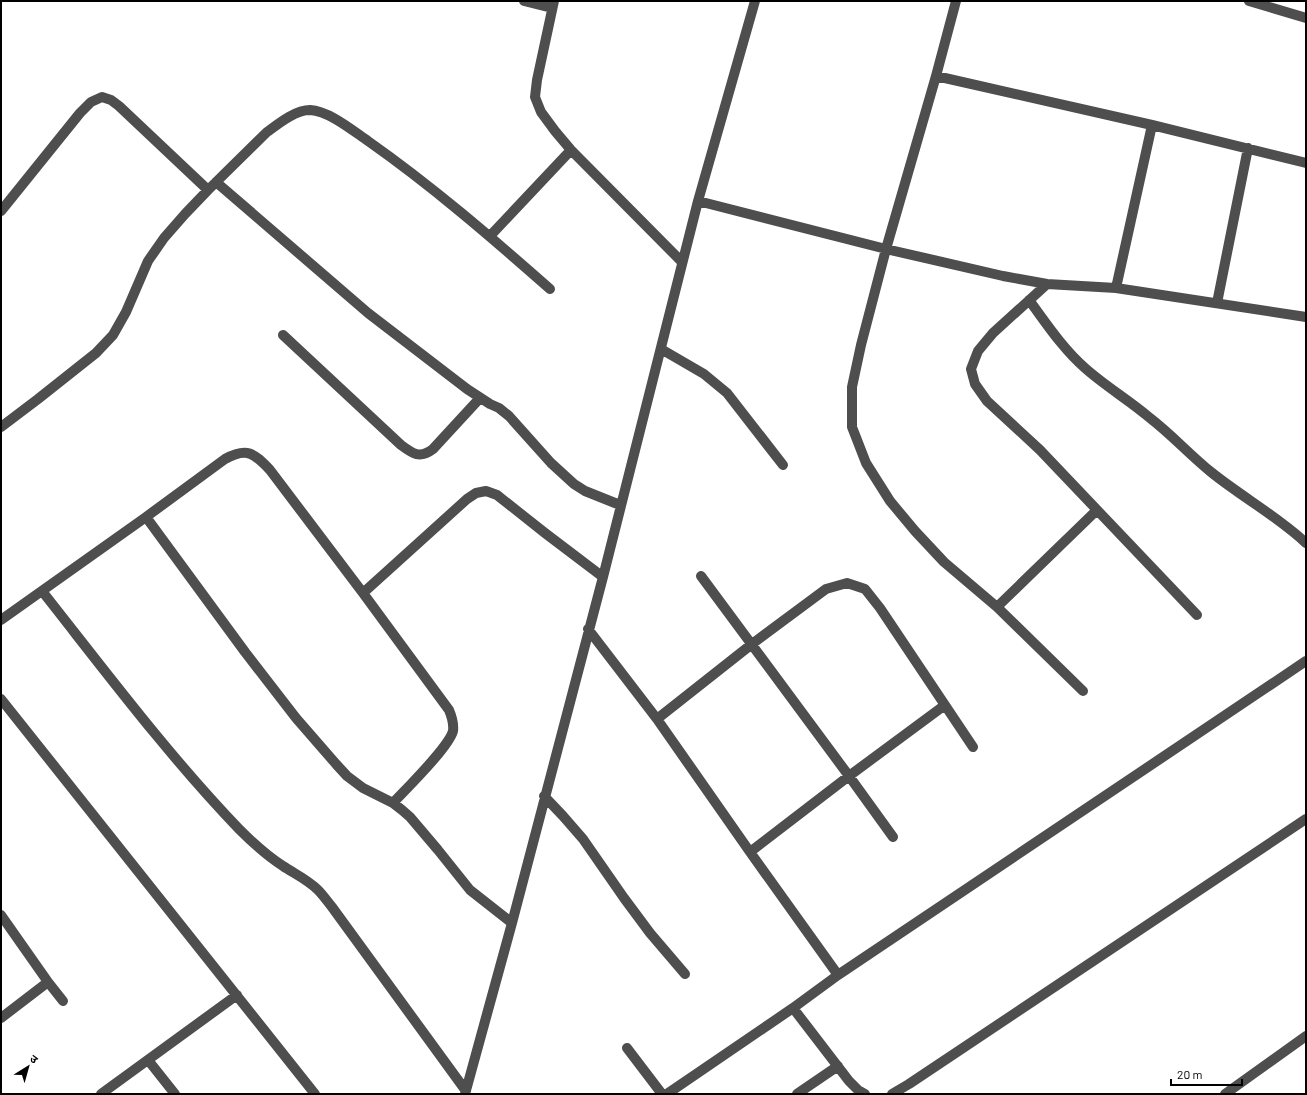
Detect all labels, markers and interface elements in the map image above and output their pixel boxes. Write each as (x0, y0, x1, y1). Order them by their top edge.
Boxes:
north arrow (8, 1047, 48, 1087)
text: उ (28, 1051, 41, 1066)
scale bar (1171, 1061, 1242, 1087)
text: 20 m (1177, 1067, 1203, 1081)

